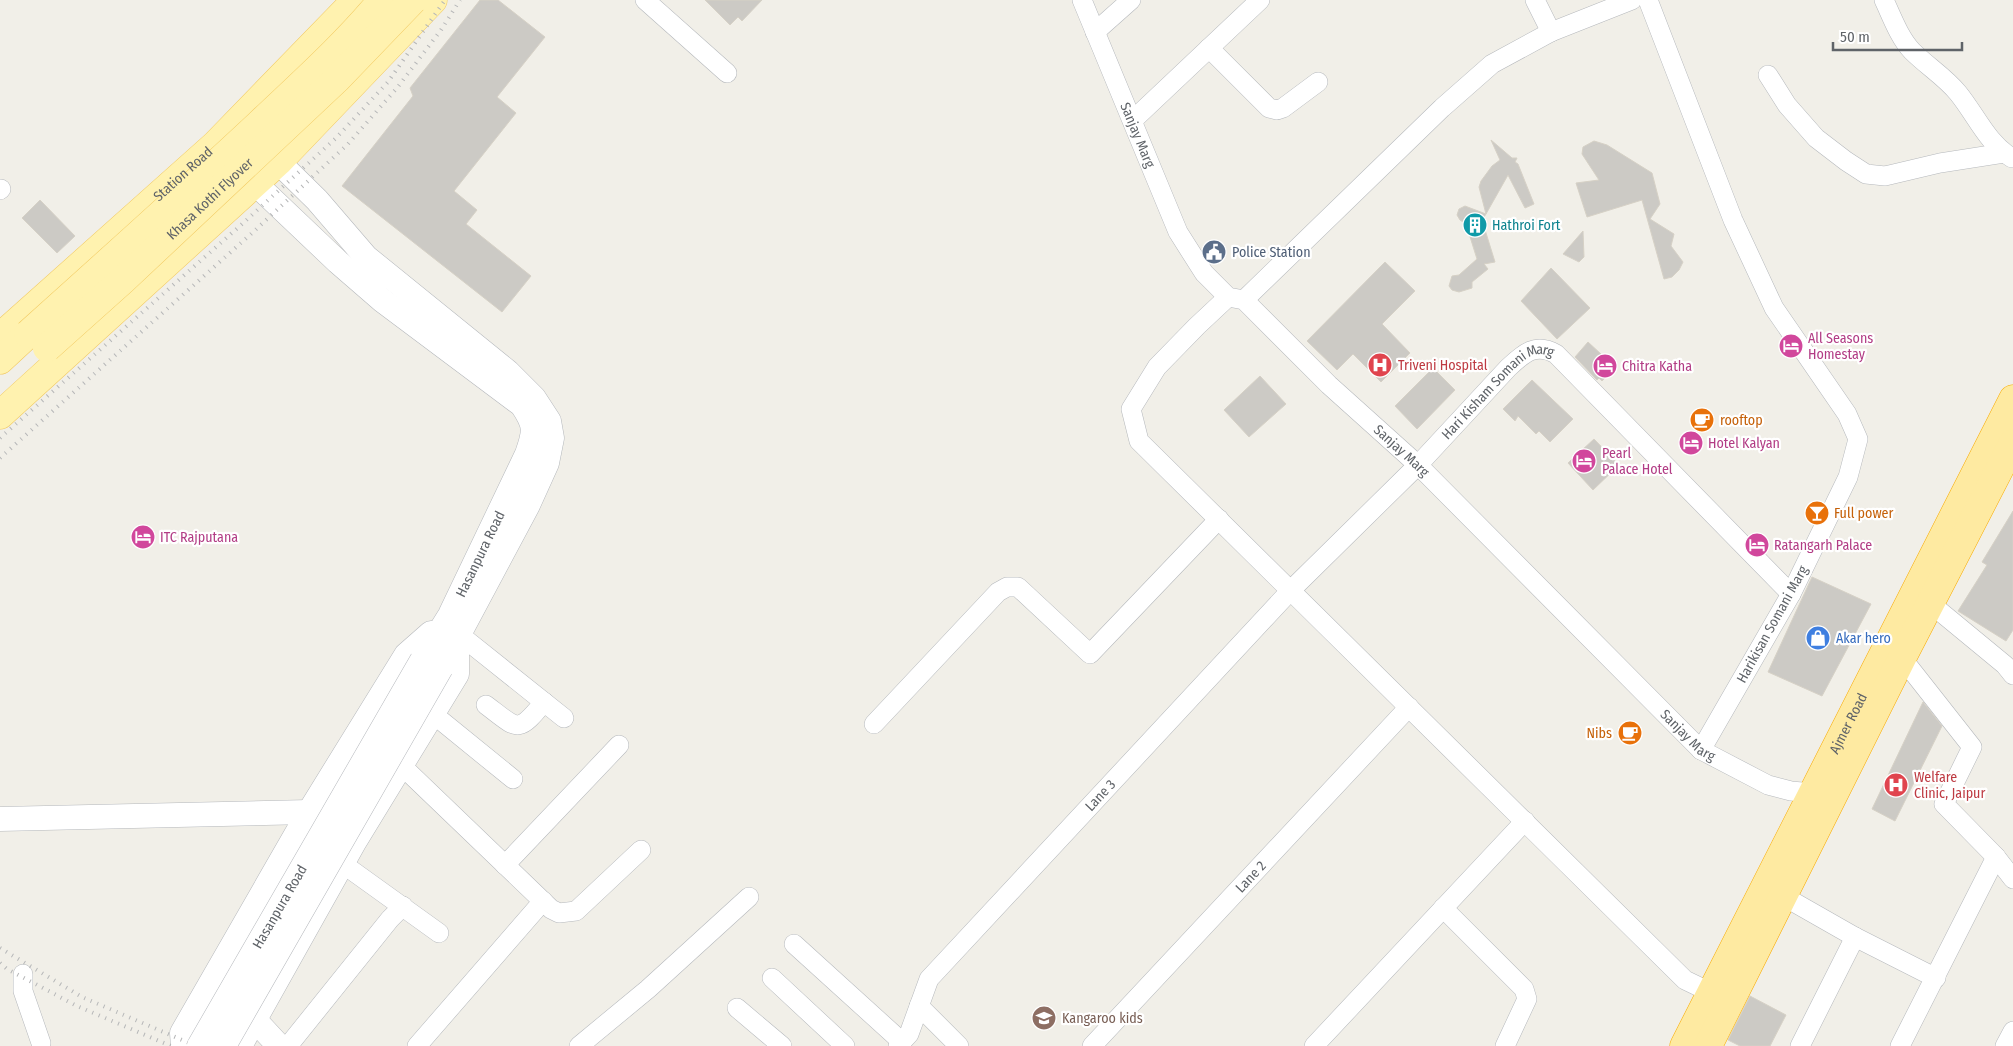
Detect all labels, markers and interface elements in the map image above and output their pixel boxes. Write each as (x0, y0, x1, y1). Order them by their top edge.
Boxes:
scale bar (1833, 20, 1962, 52)
text: 50 m (1840, 28, 1870, 46)
street label: Sanjay Marg (1116, 100, 1159, 171)
street label: Station Road (150, 143, 216, 205)
street label: Khasa Kothi Flyover (163, 154, 257, 243)
building icon: Hathroi Fort (1462, 212, 1488, 238)
place label: Hathroi Fort (1492, 217, 1561, 234)
public building icon: Police Station (1201, 239, 1227, 265)
place label: Police Station (1232, 244, 1311, 261)
place label: All Seasons Homestay (1808, 330, 1873, 363)
hotel icon: All Seasons Homestay (1778, 333, 1804, 359)
street label: Hari Kisham Somani Marg (1438, 341, 1557, 443)
hospital icon: Triveni Hospital (1367, 352, 1393, 378)
hotel icon: Chitra Katha (1592, 353, 1618, 379)
place label: Triveni Hospital (1398, 357, 1488, 374)
place label: Chitra Katha (1622, 358, 1692, 375)
cafe icon: rooftop (1689, 407, 1715, 433)
place label: rooftop (1720, 412, 1763, 429)
street label: Sanjay Marg (1370, 421, 1433, 481)
hotel icon: Hotel Kalyan (1678, 430, 1704, 456)
place label: Hotel Kalyan (1708, 435, 1780, 452)
place label: Pearl Palace Hotel (1602, 445, 1673, 478)
hotel icon: Pearl Palace Hotel (1571, 448, 1597, 474)
bar icon: Full power (1804, 500, 1830, 526)
place label: Full power (1834, 505, 1894, 522)
street label: Hasanpura Road (452, 508, 509, 600)
hotel icon: ITC Rajputana (130, 524, 156, 550)
place label: ITC Rajputana (160, 529, 238, 546)
hotel icon: Ratangarh Palace (1744, 532, 1770, 558)
place label: Ratangarh Palace (1774, 537, 1872, 554)
street label: Harikisan Somani Marg (1733, 562, 1812, 686)
shop icon: Akar hero (1805, 625, 1831, 651)
place label: Akar hero (1836, 630, 1891, 647)
street label: Ajmer Road (1826, 690, 1871, 757)
street label: Sanjay Marg (1657, 706, 1719, 765)
cafe icon: Nibs (1617, 720, 1643, 746)
place label: Nibs (1587, 725, 1612, 742)
place label: Welfare Clinic, Jaipur (1914, 769, 1985, 802)
hospital icon: Welfare Clinic, Jaipur (1883, 772, 1909, 798)
street label: Lane 3 (1082, 776, 1119, 815)
street label: Lane 2 (1232, 858, 1270, 896)
street label: Hasanpura Road (249, 862, 311, 952)
school or university icon: Kangaroo kids (1031, 1005, 1057, 1031)
place label: Kangaroo kids (1062, 1010, 1143, 1027)

